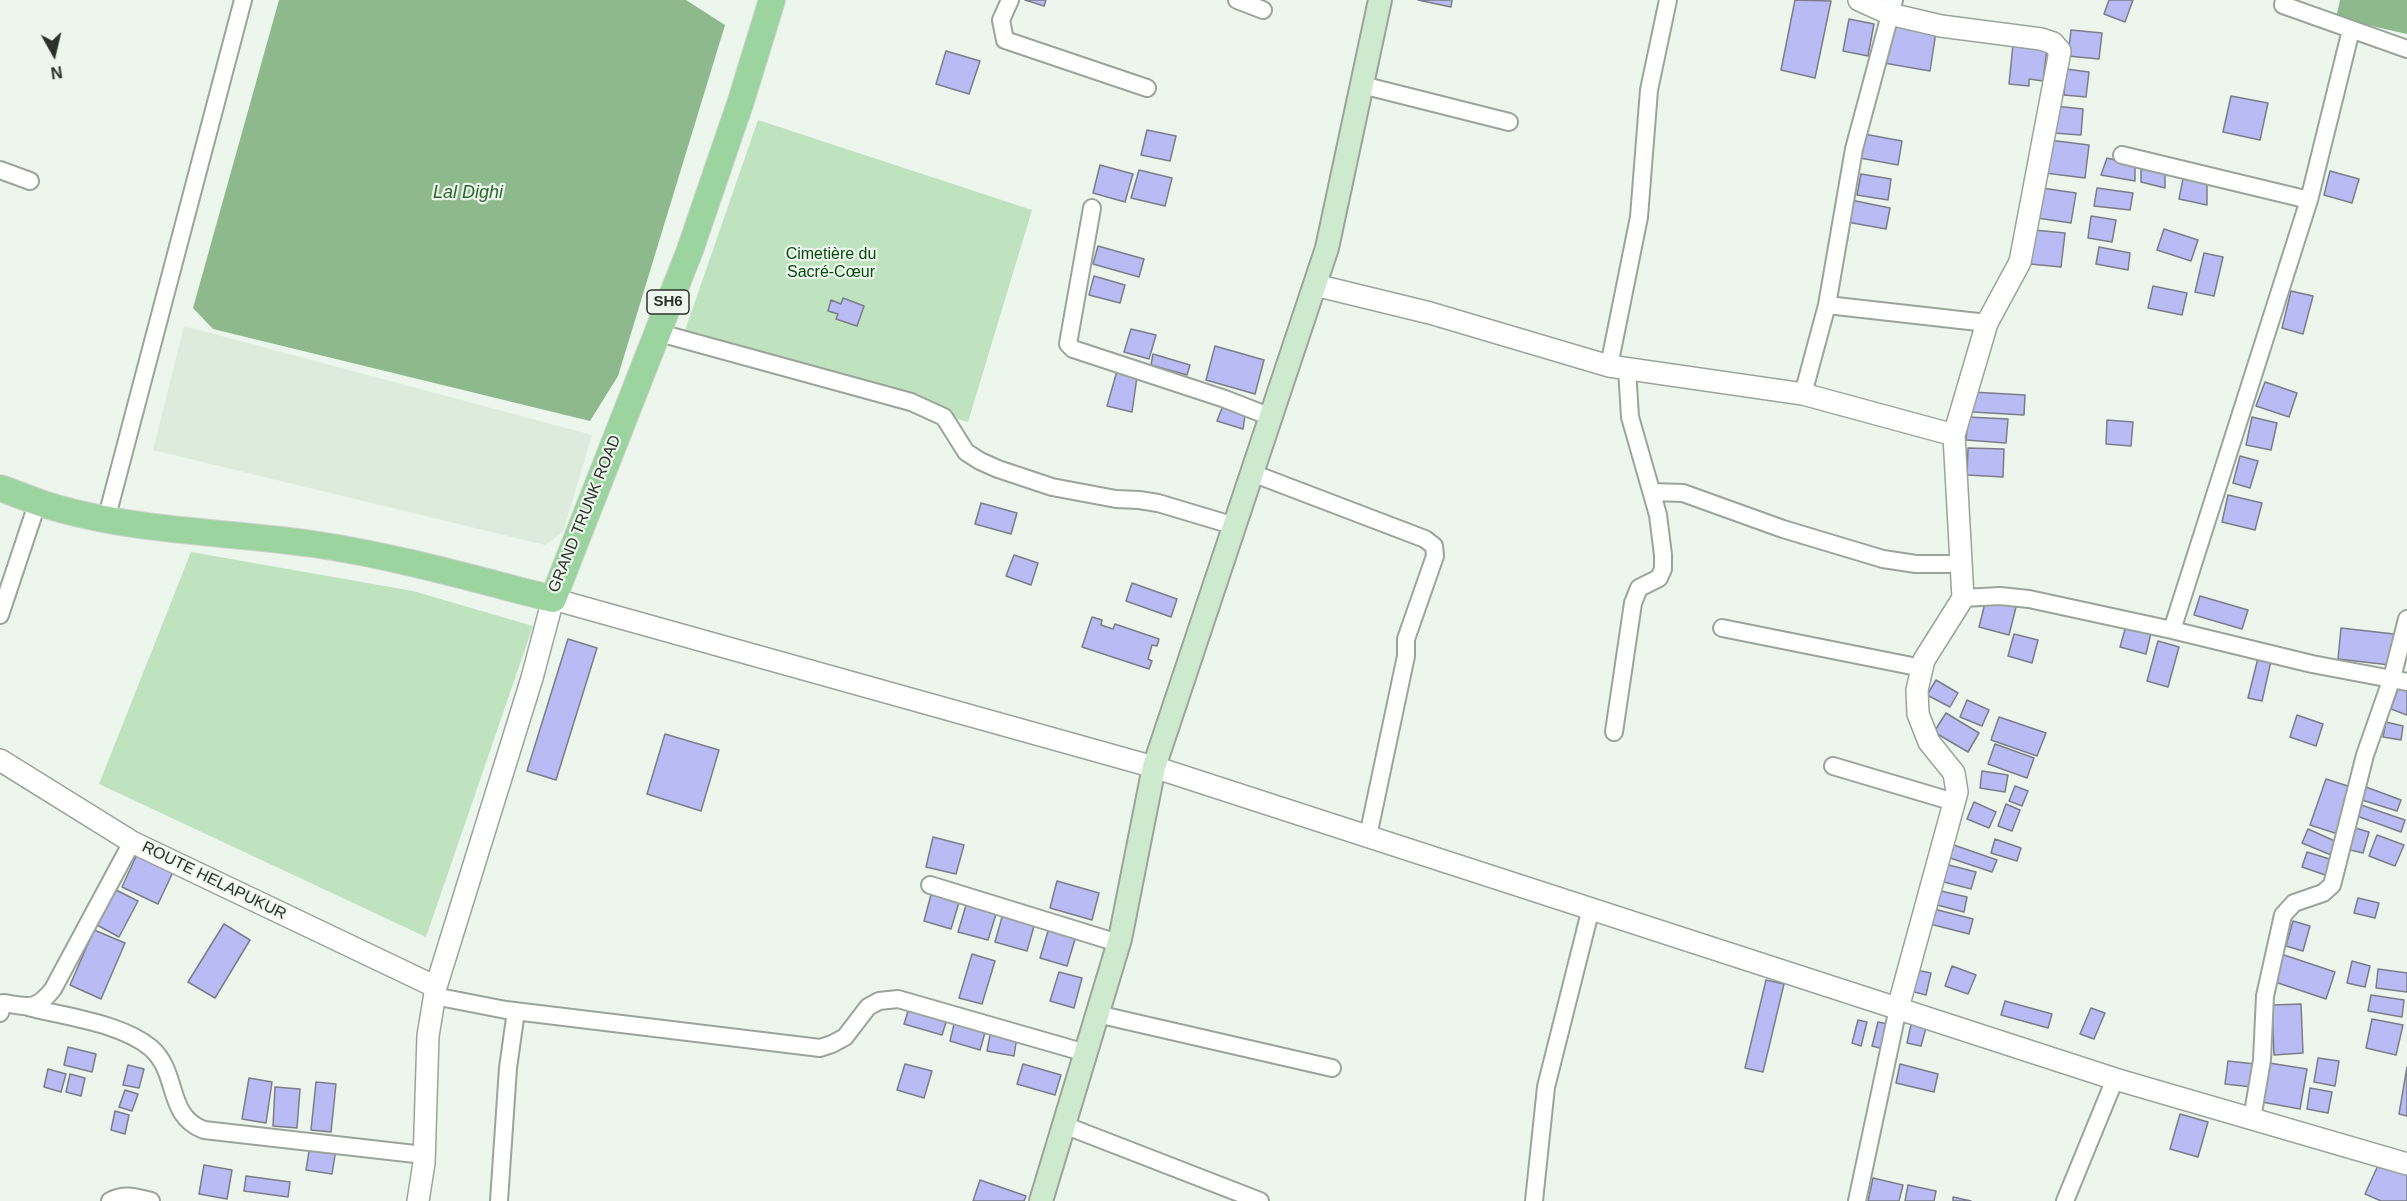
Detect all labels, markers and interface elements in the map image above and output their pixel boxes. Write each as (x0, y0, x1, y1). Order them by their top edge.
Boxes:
north arrow (24, 24, 84, 84)
text: N (50, 63, 63, 82)
water label: Lal Dighi (433, 182, 503, 204)
park label: Cimetière du Sacré-Cœur (786, 245, 876, 283)
road number: SH6 (647, 290, 689, 314)
street label: GRAND TRUNK ROAD (545, 433, 625, 595)
street label: ROUTE HELAPUKUR (139, 838, 289, 924)

